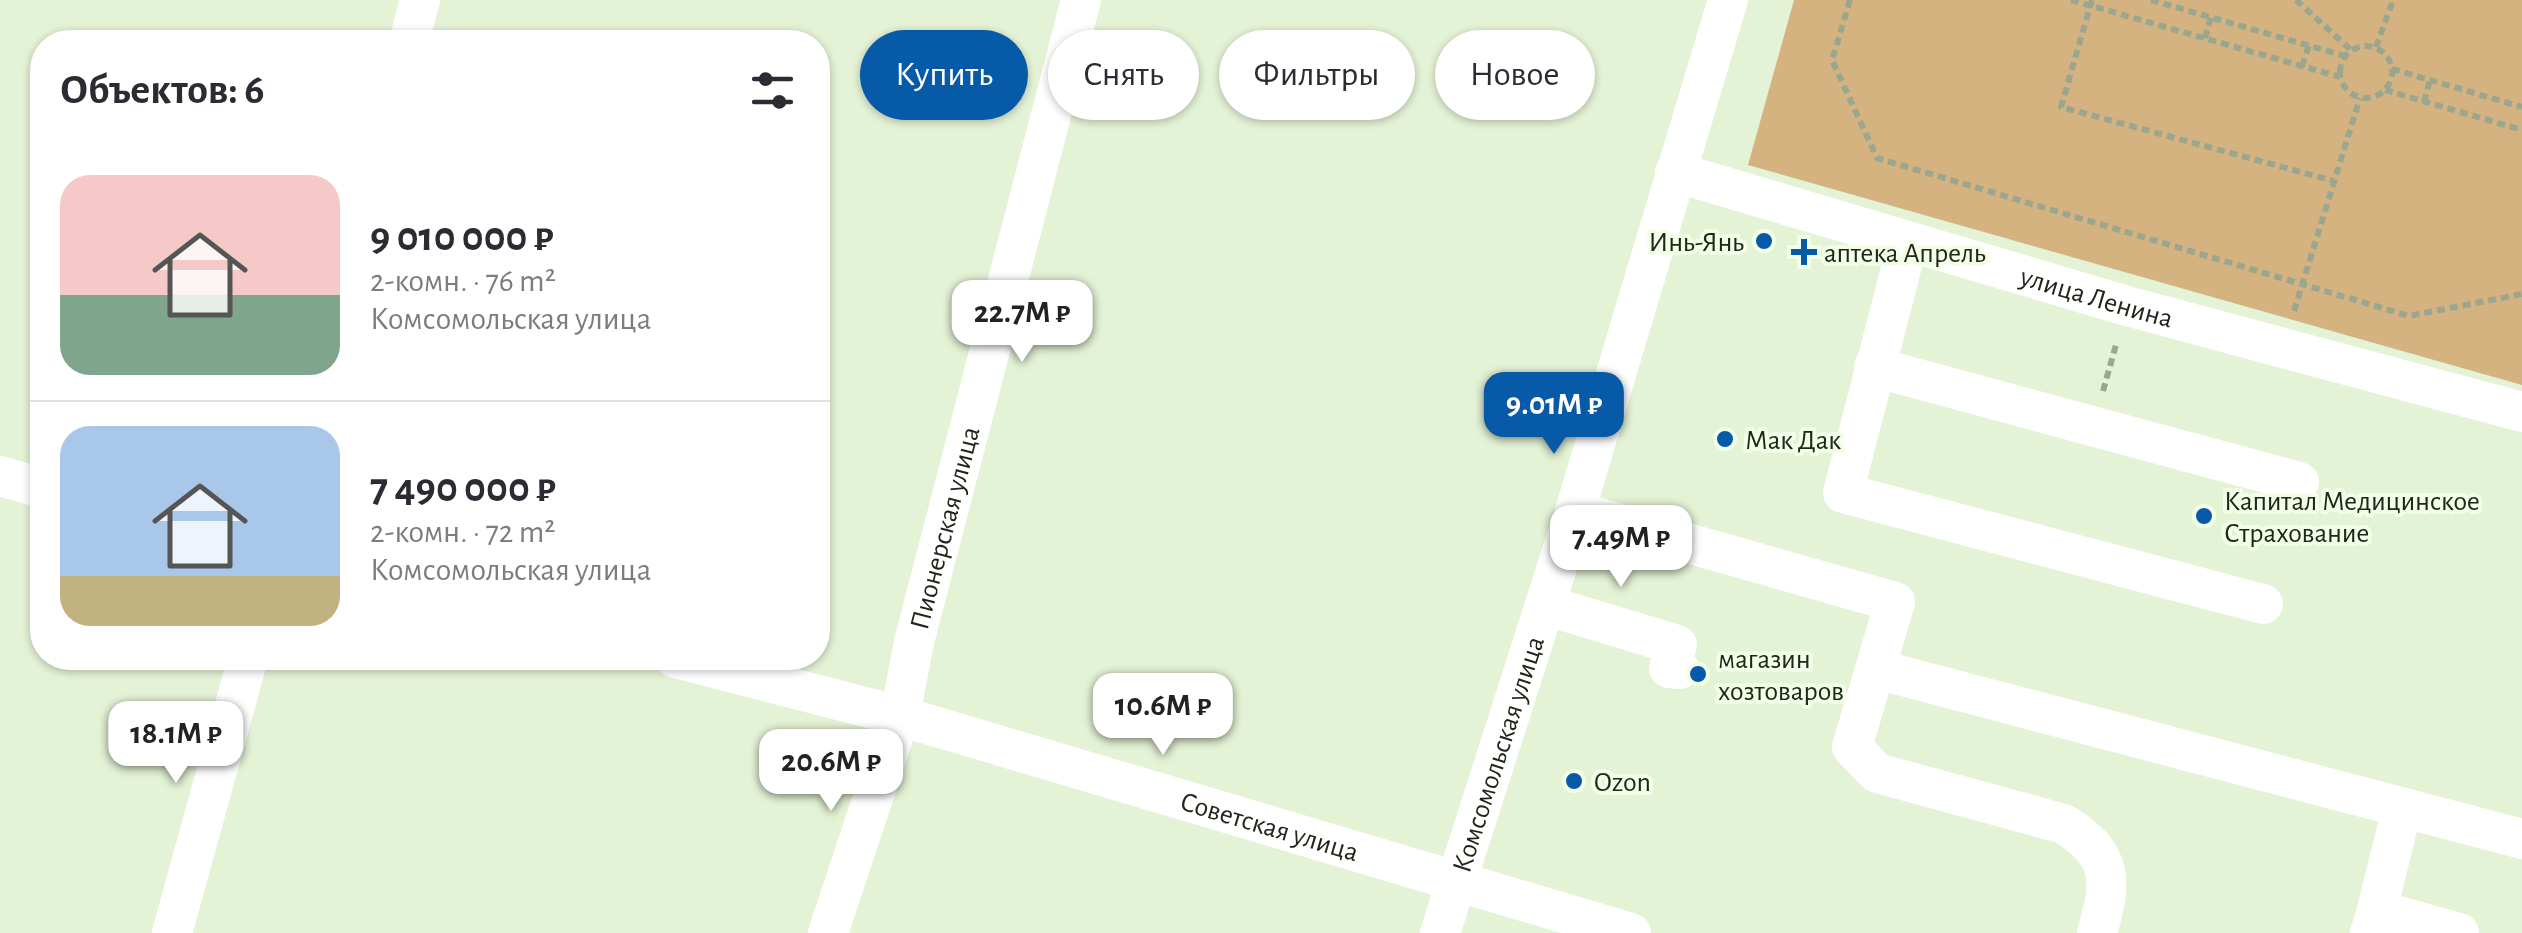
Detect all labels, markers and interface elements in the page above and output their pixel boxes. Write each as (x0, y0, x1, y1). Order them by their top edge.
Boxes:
chip: Купить (860, 30, 1028, 120)
chip: Снять (1048, 30, 1199, 120)
chip: Фильтры (1219, 30, 1415, 120)
chip: Новое (1435, 30, 1595, 120)
icon: filters (745, 63, 800, 118)
text: Объектов: 6 (60, 69, 264, 111)
icon: home (140, 215, 260, 335)
text: 9 010 000 ₽ (370, 216, 554, 258)
place label: Инь-Янь (1649, 229, 1744, 257)
marker: Инь-Янь (1753, 230, 1775, 252)
place label: аптека Апрель (1824, 240, 1986, 268)
marker: аптека Апрель (1793, 241, 1815, 263)
street label: улица Ленина (2016, 263, 2176, 334)
text: 2-комн. · 76 m² (370, 265, 556, 297)
pin: 22.7M ₽ (930, 280, 1114, 365)
text: 22.7M ₽ (974, 296, 1070, 328)
text: Комсомольская улица (370, 303, 651, 335)
pin: 9.01M ₽ (1462, 372, 1646, 457)
text: 9.01M ₽ (1506, 388, 1602, 420)
street label: Пионерская улица (906, 424, 986, 633)
place label: Мак Дак (1745, 427, 1841, 455)
marker: Мак Дак (1714, 428, 1736, 450)
icon: home (140, 466, 260, 586)
text: 7 490 000 ₽ (370, 467, 556, 509)
place label: Капитал Медицинское Страхование (2224, 488, 2480, 548)
pin: 7.49M ₽ (1529, 505, 1713, 590)
marker: Капитал Медицинское Страхование (2193, 505, 2215, 527)
text: 2-комн. · 72 m² (370, 516, 555, 548)
text: 7.49M ₽ (1572, 521, 1670, 553)
text: Комсомольская улица (370, 554, 651, 586)
street label: Комсомольская улица (1448, 633, 1550, 876)
place label: магазин хозтоваров (1718, 646, 1844, 706)
marker: магазин хозтоваров (1687, 663, 1709, 685)
pin: 10.6M ₽ (1071, 673, 1255, 758)
text: 10.6M ₽ (1115, 689, 1211, 721)
pin: 18.1M ₽ (84, 701, 268, 786)
text: 18.1M ₽ (130, 717, 222, 749)
pin: 20.6M ₽ (739, 729, 923, 814)
text: 20.6M ₽ (781, 745, 881, 777)
place label: Ozon (1594, 769, 1651, 797)
marker: Ozon (1563, 770, 1585, 792)
street label: Советская улица (1177, 788, 1362, 867)

